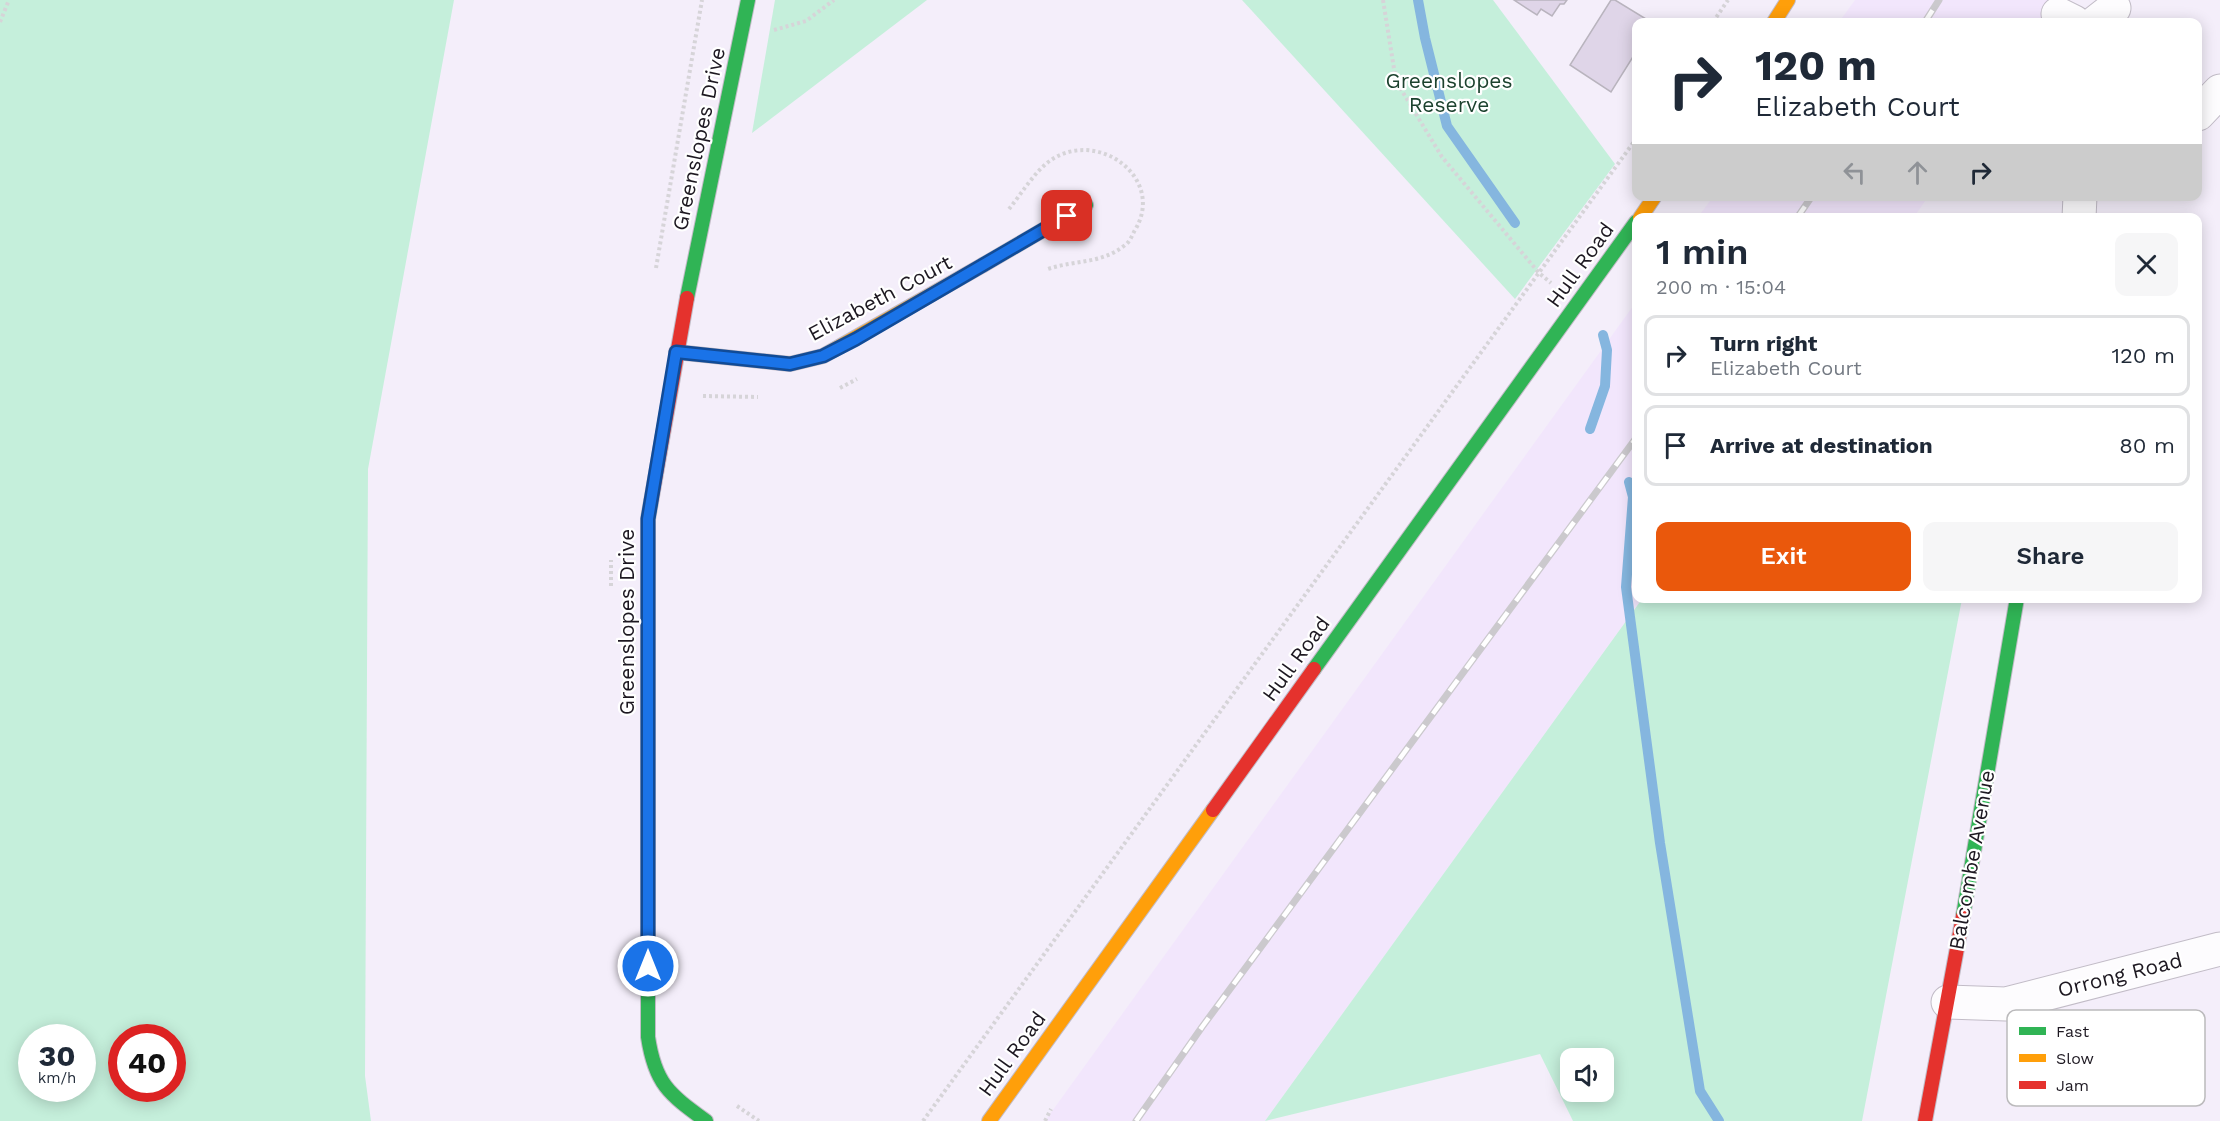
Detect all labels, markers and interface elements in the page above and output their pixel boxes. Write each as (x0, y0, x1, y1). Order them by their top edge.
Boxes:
text: 120 m (1755, 41, 1877, 90)
icon: right (1656, 42, 1734, 120)
street label: Greenslopes Drive (667, 45, 730, 233)
park label: Greenslopes Reserve (1385, 68, 1513, 117)
text: Elizabeth Court (1755, 91, 1960, 123)
icon: left (1838, 156, 1871, 189)
icon: ahead (1901, 156, 1934, 189)
icon: right (1964, 156, 1997, 189)
pin (1041, 190, 1092, 241)
icon: arrive (1050, 199, 1083, 232)
street label: Hull Road (1540, 217, 1619, 312)
text: 1 min (1656, 231, 1748, 273)
button: close (2115, 233, 2178, 296)
street label: Elizabeth Court (804, 249, 956, 346)
text: 200 m · 15:04 (1656, 275, 1786, 299)
text: Turn right (1710, 331, 1817, 356)
icon: right (1659, 339, 1692, 372)
text: 120 m (2111, 343, 2175, 368)
text: Elizabeth Court (1710, 356, 1862, 380)
icon: arrive (1659, 429, 1692, 462)
text: Arrive at destination (1710, 433, 1933, 458)
text: 80 m (2119, 433, 2175, 458)
button: Exit (1656, 522, 1911, 591)
button: Share (1923, 522, 2178, 591)
street label: Greenslopes Drive (614, 529, 639, 715)
street label: Hull Road (1256, 611, 1335, 706)
street label: Balcombe Avenue (1943, 768, 2000, 952)
position arrow (616, 934, 680, 998)
street label: Orrong Road (2055, 947, 2185, 1002)
street label: Hull Road (972, 1006, 1051, 1101)
legend (2007, 1010, 2205, 1106)
text: Fast (2056, 1022, 2089, 1041)
speed limit sign: 40 (108, 1024, 186, 1102)
text: 30 (38, 1038, 76, 1073)
map controls (1560, 1048, 1614, 1102)
button: sound (1560, 1048, 1614, 1102)
text: Slow (2056, 1049, 2094, 1068)
text: km/h (38, 1069, 76, 1087)
text: Jam (2056, 1076, 2089, 1095)

